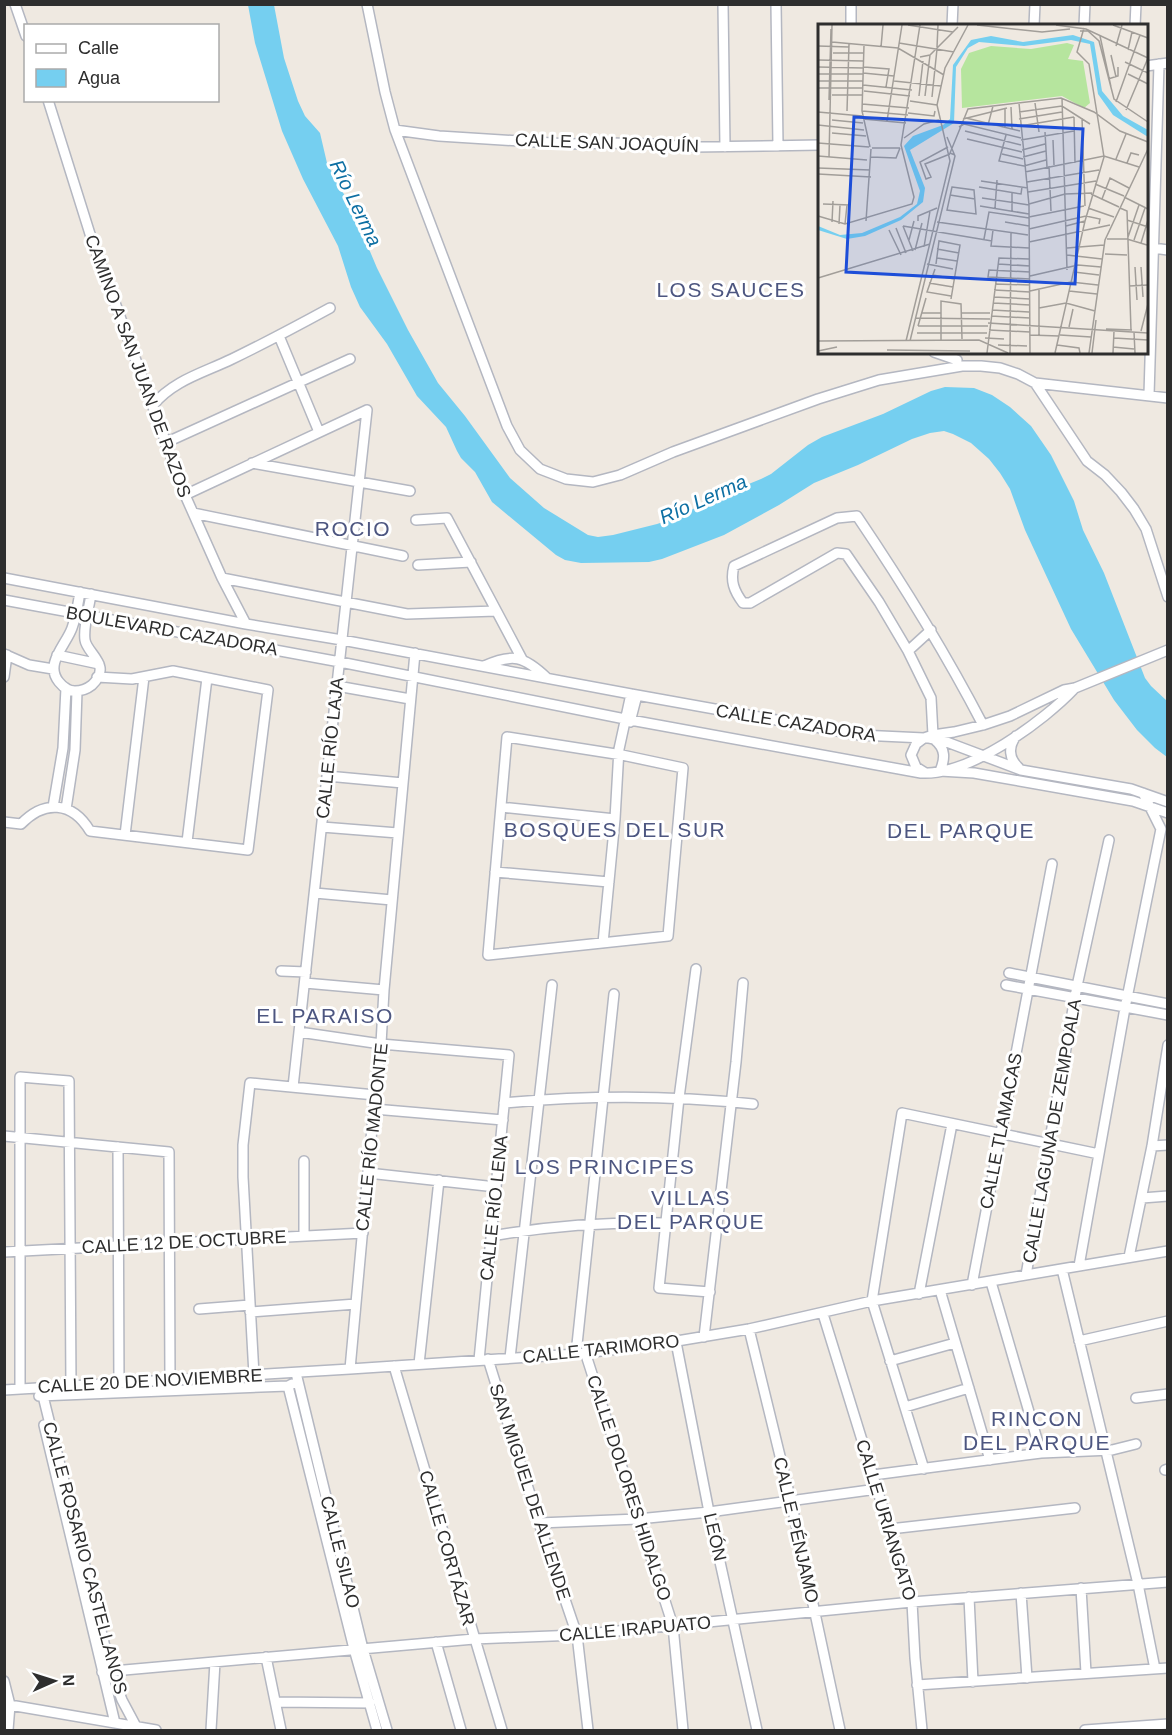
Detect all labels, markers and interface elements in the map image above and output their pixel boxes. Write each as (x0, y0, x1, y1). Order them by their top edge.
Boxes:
legend (24, 24, 219, 102)
inset map (818, 24, 1148, 354)
text: Calle (78, 38, 119, 58)
text: Agua (78, 68, 121, 88)
street label: CALLE SAN JOAQUÍN (515, 130, 699, 156)
water label: Río Lerma (326, 156, 386, 250)
street label: CAMINO A SAN JUAN DE RAZOS (81, 232, 195, 500)
district label: LOS SAUCES (656, 278, 806, 301)
water label: Río Lerma (656, 470, 750, 528)
district label: ROCIO (315, 517, 391, 540)
street label: BOULEVARD CAZADORA (65, 603, 279, 659)
street label: CALLE RÍO LAJA (313, 676, 347, 820)
street label: CALLE CAZADORA (714, 700, 878, 746)
district label: BOSQUES DEL SUR (504, 818, 726, 841)
district label: DEL PARQUE (887, 819, 1035, 842)
street label: CALLE LAGUNA DE ZEMPOALA (1019, 997, 1085, 1265)
district label: EL PARAISO (256, 1004, 394, 1027)
street label: CALLE RÍO MADONTE (352, 1042, 392, 1232)
street label: CALLE TLAMACAS (976, 1051, 1026, 1211)
street label: CALLE RÍO LENA (476, 1134, 512, 1282)
district label: LOS PRINCIPES (515, 1155, 695, 1178)
district label: VILLAS DEL PARQUE (617, 1186, 765, 1233)
street label: CALLE 12 DE OCTUBRE (81, 1227, 287, 1257)
street label: CALLE TARIMORO (522, 1331, 680, 1367)
street label: CALLE 20 DE NOVIEMBRE (37, 1365, 263, 1397)
street label: CALLE DOLORES HIDALGO (583, 1373, 675, 1603)
street label: SAN MIGUEL DE ALLENDE (486, 1381, 574, 1603)
district label: RINCON DEL PARQUE (963, 1407, 1111, 1454)
street label: CALLE ROSARIO CASTELLANOS (38, 1419, 132, 1697)
street label: CALLE URIANGATO (852, 1437, 920, 1603)
street label: CALLE PÉNJAMO (769, 1455, 823, 1605)
street label: CALLE CORTÁZAR (415, 1468, 479, 1628)
street label: CALLE SILAO (316, 1494, 364, 1610)
street label: LEÓN (700, 1511, 731, 1563)
street label: CALLE IRAPUATO (558, 1612, 712, 1646)
north arrow (24, 1651, 84, 1711)

